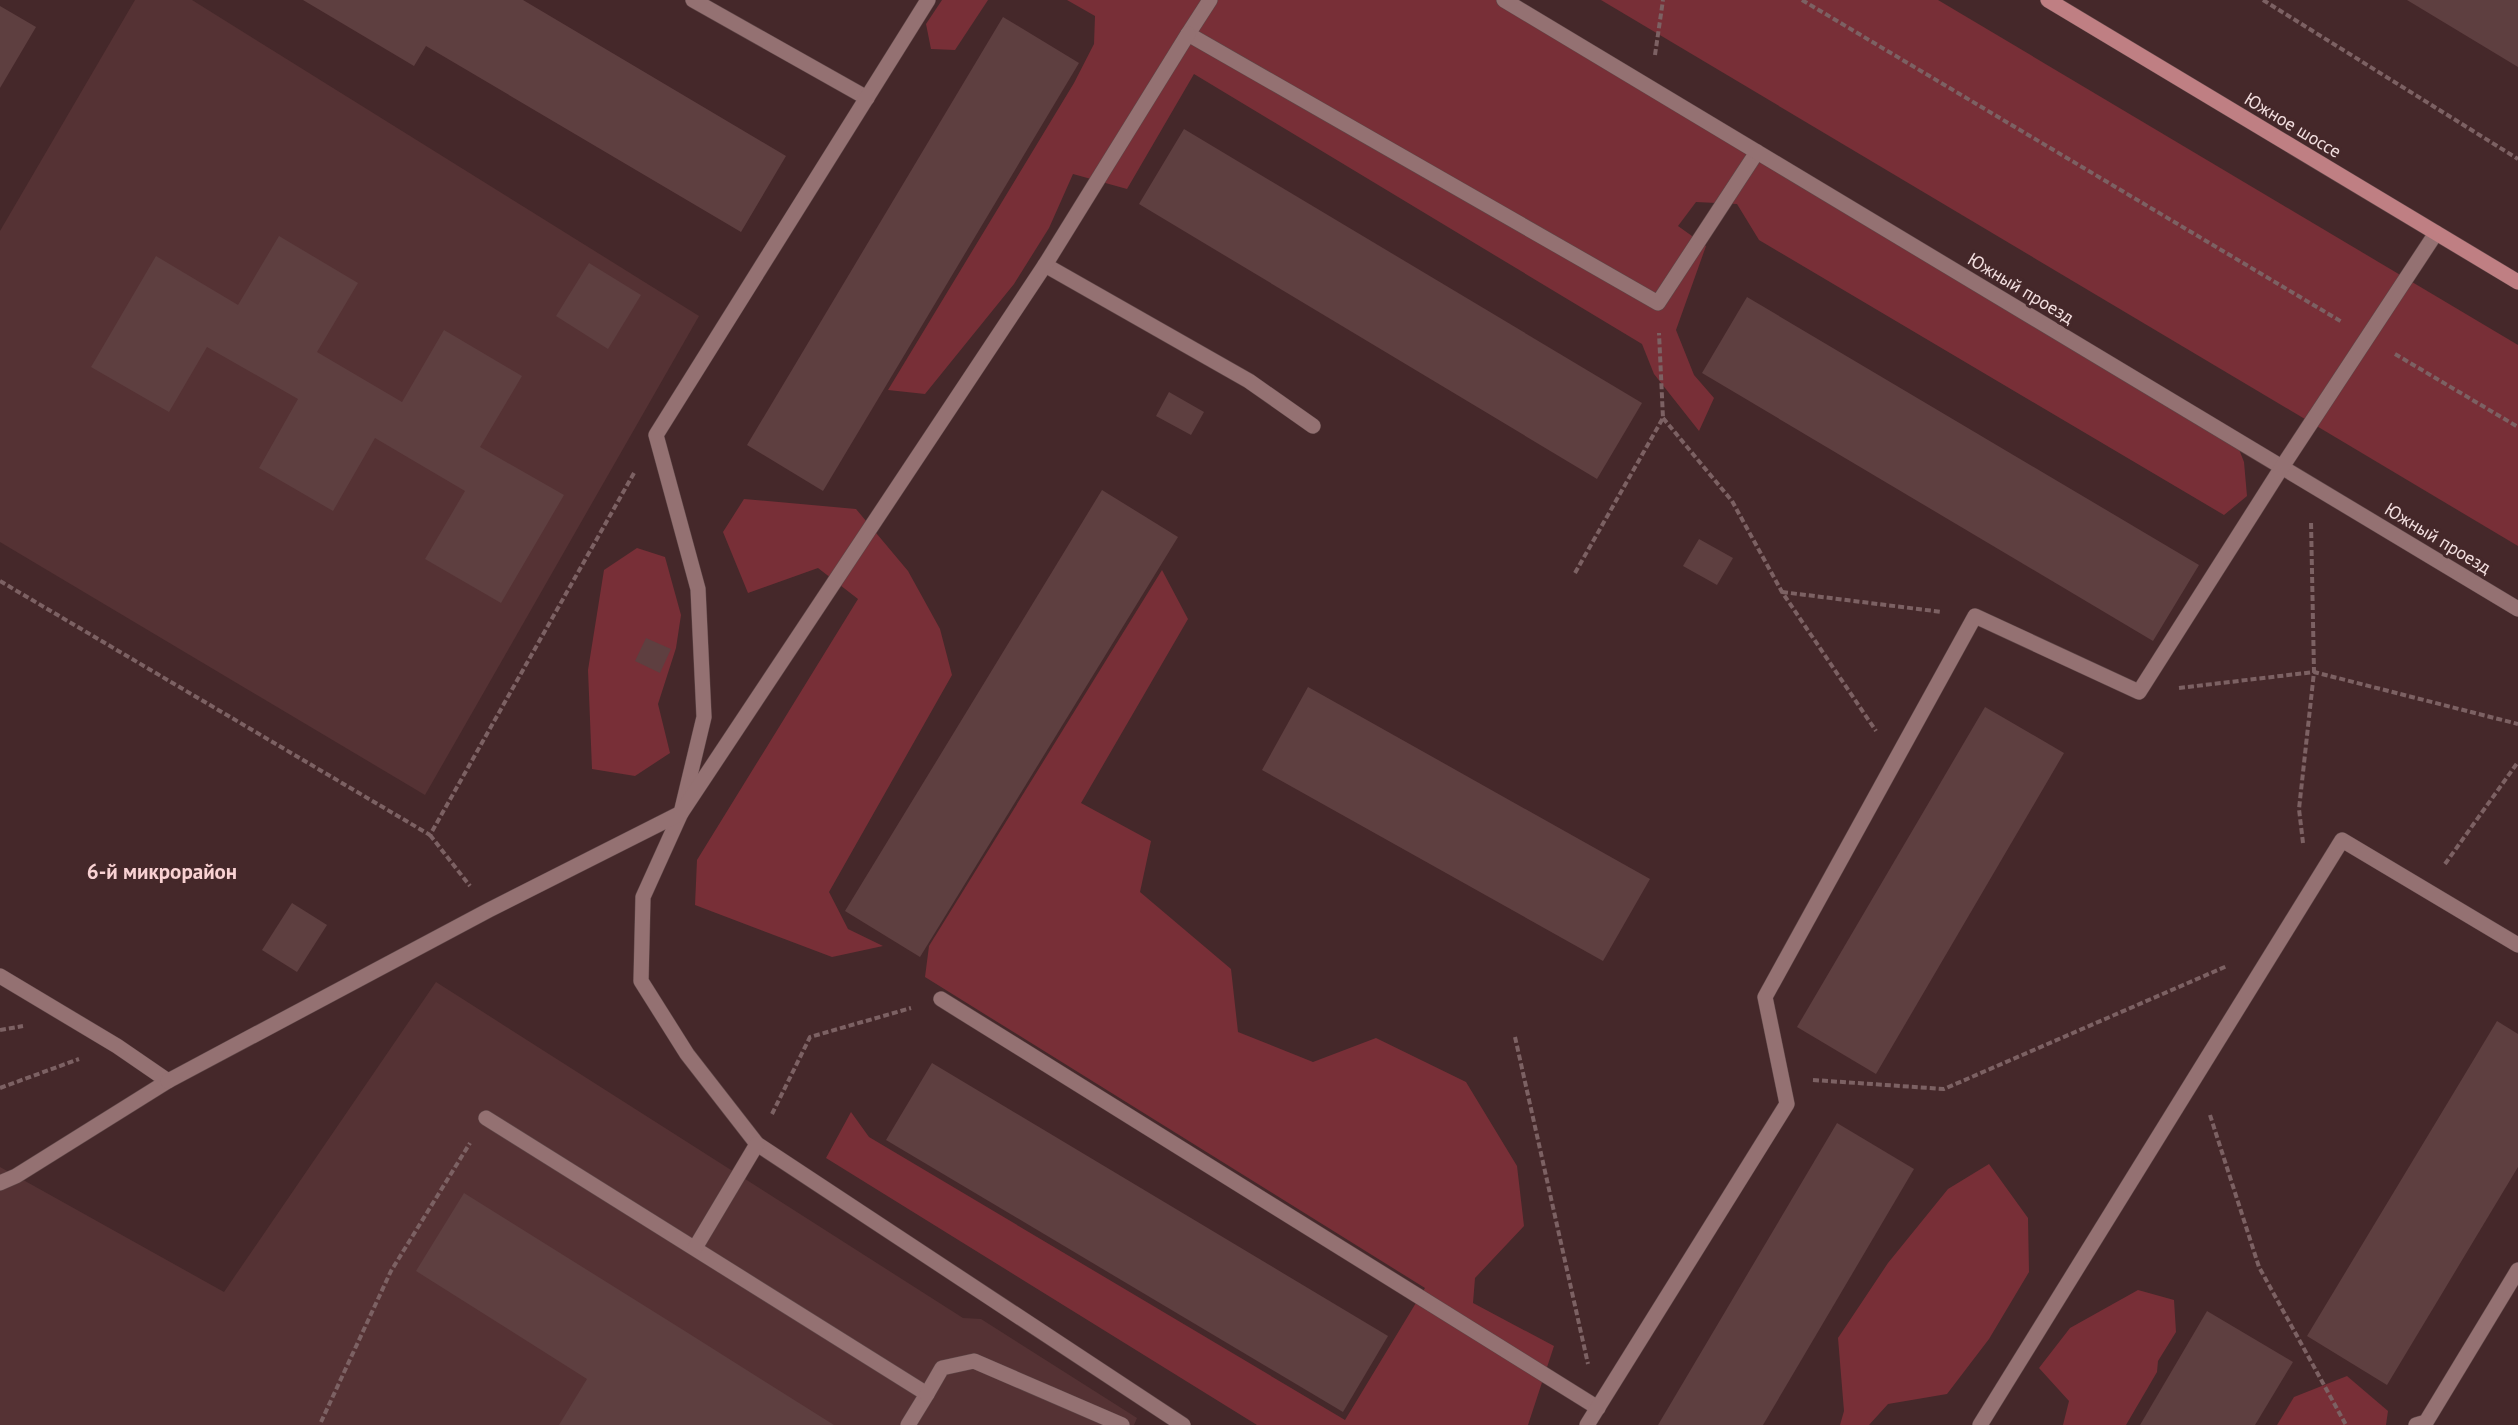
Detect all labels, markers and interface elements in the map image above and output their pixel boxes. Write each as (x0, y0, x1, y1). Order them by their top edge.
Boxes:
street label: Южное шоссе (2240, 87, 2346, 163)
street label: Южный проезд (1964, 247, 2079, 329)
street label: Южный проезд (2381, 497, 2496, 579)
district label: 6-й микрорайон (87, 858, 237, 885)

